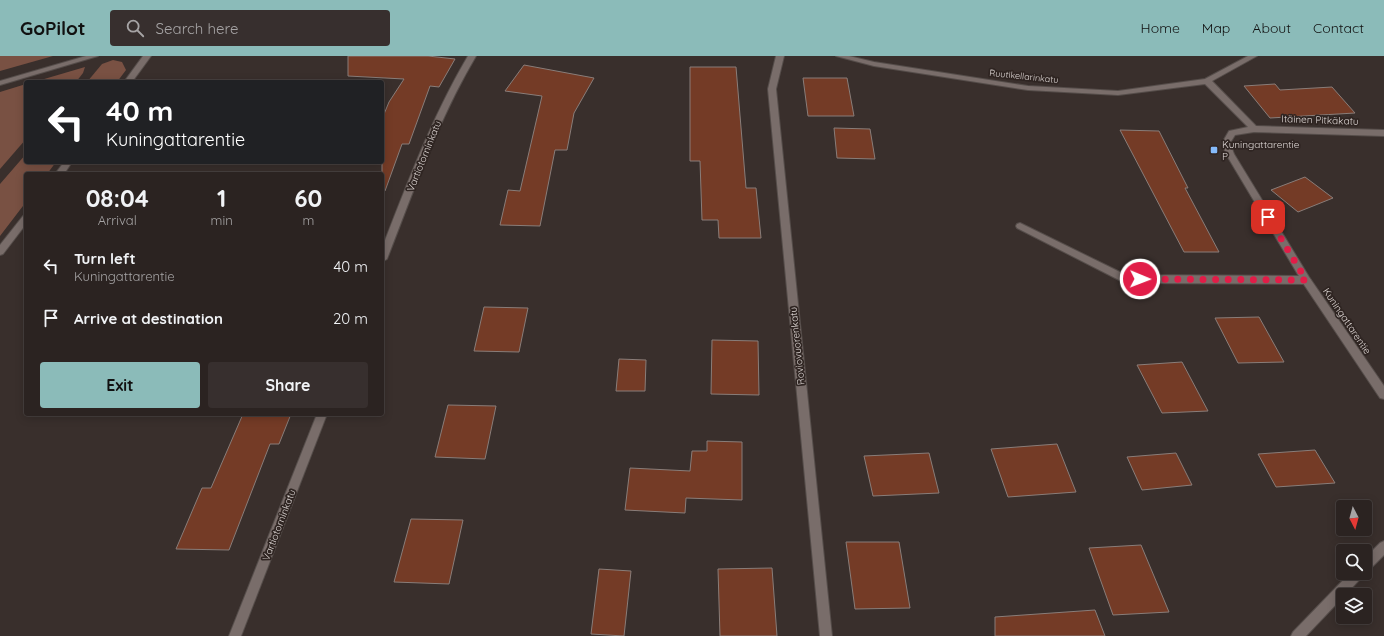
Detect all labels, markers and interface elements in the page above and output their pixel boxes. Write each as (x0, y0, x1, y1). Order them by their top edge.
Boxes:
search box (110, 10, 390, 46)
text: GoPilot (20, 16, 86, 40)
icon: search (124, 17, 146, 39)
text: Search here (156, 19, 238, 38)
text: Home (1141, 19, 1180, 37)
text: Map (1202, 19, 1230, 37)
text: About (1252, 19, 1291, 37)
text: Contact (1313, 19, 1364, 37)
street label: Ruutikellarinkatu (989, 67, 1059, 85)
text: 40 m (106, 93, 173, 128)
icon: left (40, 96, 92, 148)
street label: Itäinen Pitkäkatu (1281, 112, 1359, 128)
street label: Vartiotorninkatu (404, 119, 444, 193)
text: Kuningattarentie (106, 128, 245, 151)
place label: Kuningattarentie P (1222, 138, 1300, 163)
marker: Kuningattarentie P (1209, 145, 1219, 155)
text: 08:04 (86, 183, 149, 213)
text: 1 (217, 183, 226, 213)
text: 60 (294, 183, 322, 213)
pin (1251, 200, 1285, 234)
icon: arrive (1257, 206, 1279, 228)
text: Arrival (98, 212, 137, 228)
text: min (211, 212, 233, 228)
text: m (302, 212, 314, 228)
text: Turn left (74, 249, 136, 268)
icon: left (40, 255, 62, 277)
text: 40 m (333, 257, 368, 276)
position arrow (1119, 258, 1161, 300)
text: Kuningattarentie (74, 268, 175, 284)
street label: Kuningattarentie (1320, 285, 1374, 357)
street label: Roviovuorenkatu (786, 306, 808, 386)
icon: arrive (40, 307, 62, 329)
text: Arrive at destination (74, 309, 223, 328)
text: 20 m (333, 309, 368, 328)
button: Exit (40, 362, 200, 408)
button: Share (208, 362, 368, 408)
street label: Vartiotorninkatu (259, 487, 299, 563)
north arrow (1336, 500, 1372, 536)
map controls (1336, 500, 1372, 624)
button: search (1336, 544, 1372, 580)
button: layers (1336, 588, 1372, 624)

